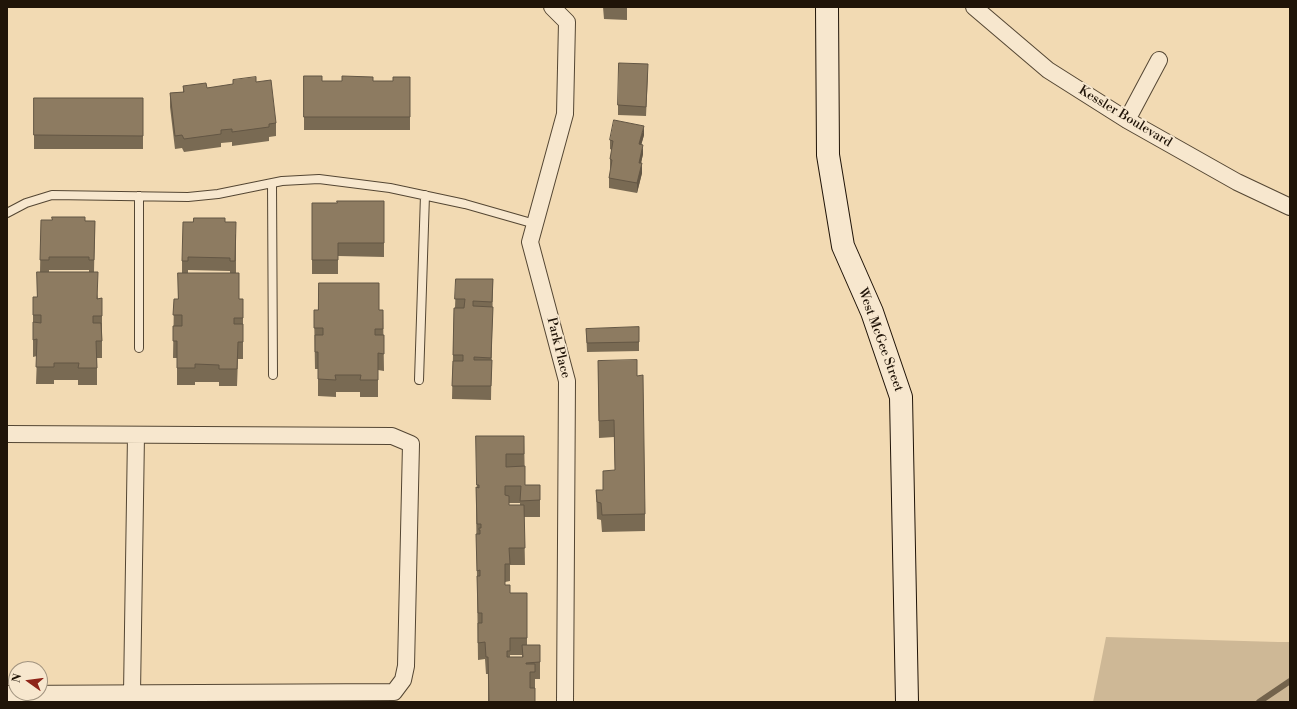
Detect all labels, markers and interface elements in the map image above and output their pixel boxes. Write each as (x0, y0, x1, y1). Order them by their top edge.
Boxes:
street label: Kessler Boulevard (1075, 83, 1175, 151)
street label: West McGee Street (854, 286, 906, 394)
street label: Park Place (543, 316, 573, 380)
north arrow (8, 661, 48, 701)
text: N (9, 672, 25, 684)

